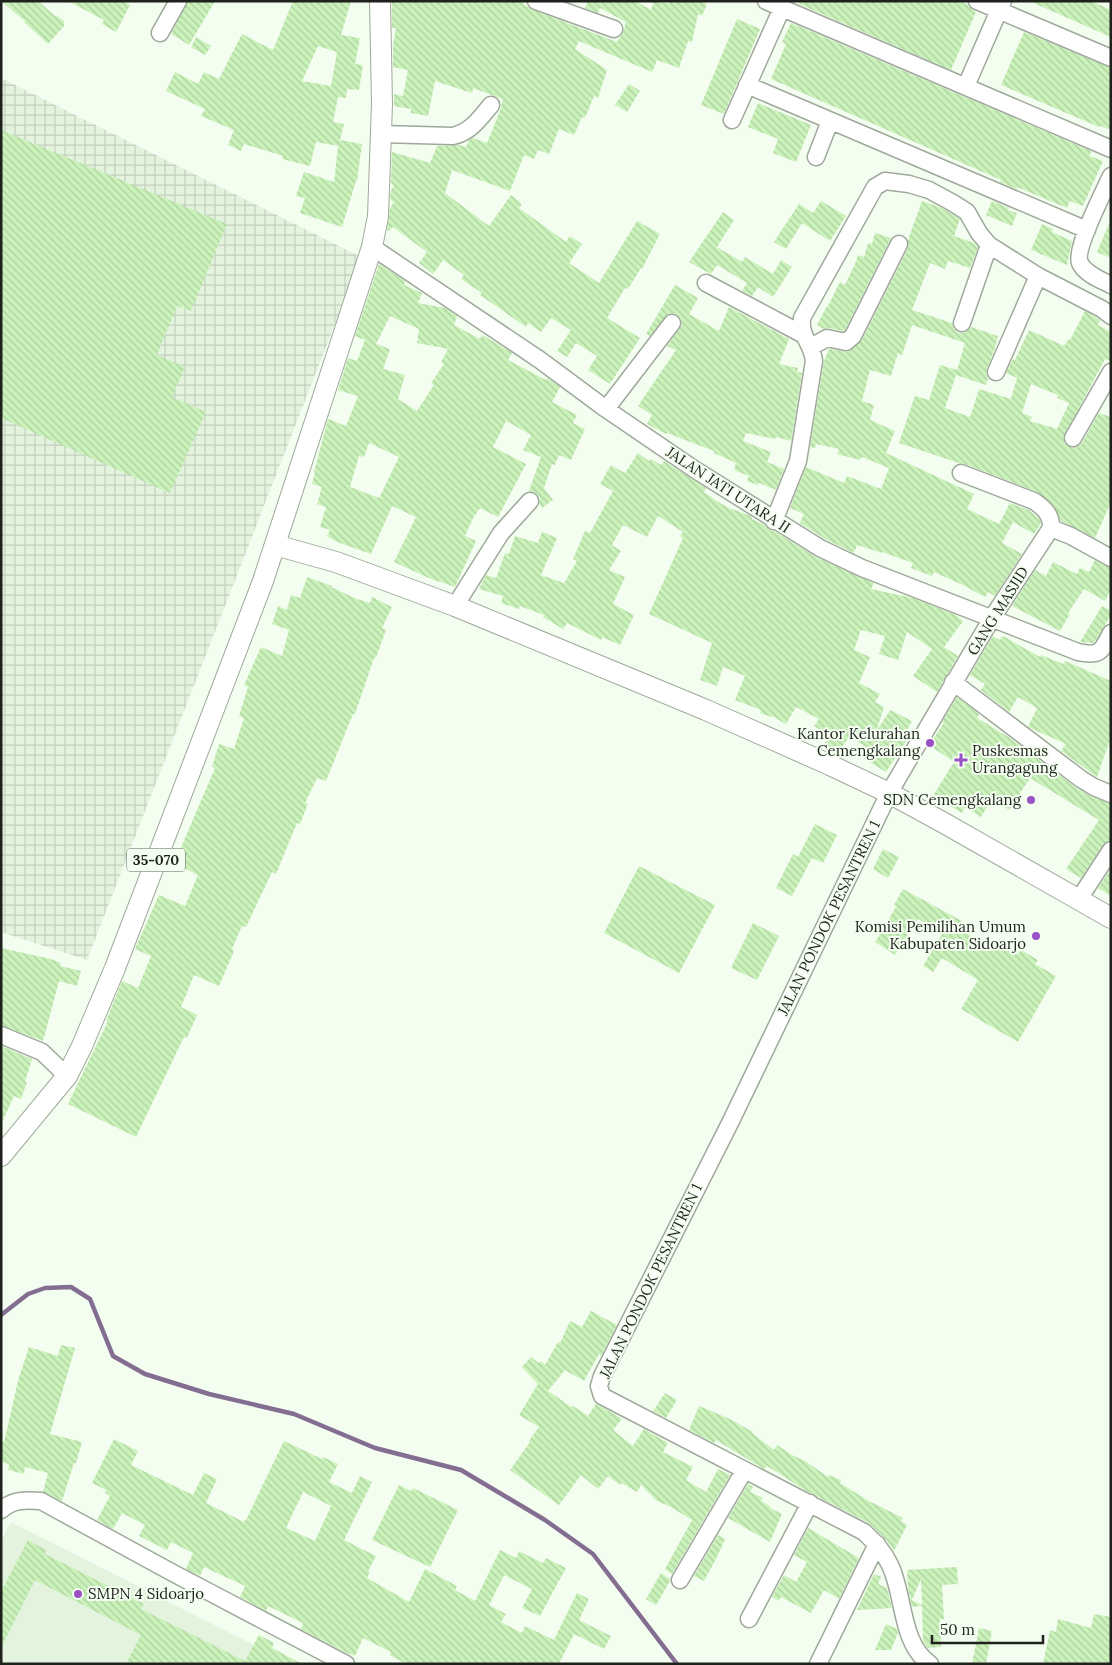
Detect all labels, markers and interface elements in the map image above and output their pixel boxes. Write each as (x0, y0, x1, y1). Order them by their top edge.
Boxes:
street label: JALAN JATI UTARA II (662, 442, 794, 537)
street label: GANG MASJID (963, 563, 1032, 659)
place label: Kantor Kelurahan Cemengkalang (797, 724, 921, 760)
marker: Kantor Kelurahan Cemengkalang (924, 737, 936, 749)
place label: Puskesmas Urangagung (972, 741, 1058, 777)
marker: Puskesmas Urangagung (954, 753, 968, 767)
place label: SDN Cemengkalang (883, 790, 1022, 809)
marker: SDN Cemengkalang (1025, 794, 1037, 806)
street label: JALAN PONDOK PESANTREN 1 (773, 817, 884, 1019)
road number: 35-070 (127, 848, 185, 872)
place label: Komisi Pemilihan Umum Kabupaten Sidoarjo (855, 917, 1026, 953)
marker: Komisi Pemilihan Umum Kabupaten Sidoarjo (1030, 930, 1042, 942)
street label: JALAN PONDOK PESANTREN 1 (595, 1180, 706, 1382)
place label: SMPN 4 Sidoarjo (88, 1584, 204, 1603)
marker: SMPN 4 Sidoarjo (72, 1588, 84, 1600)
scale bar (932, 1612, 1043, 1644)
text: 50 m (940, 1620, 975, 1639)

